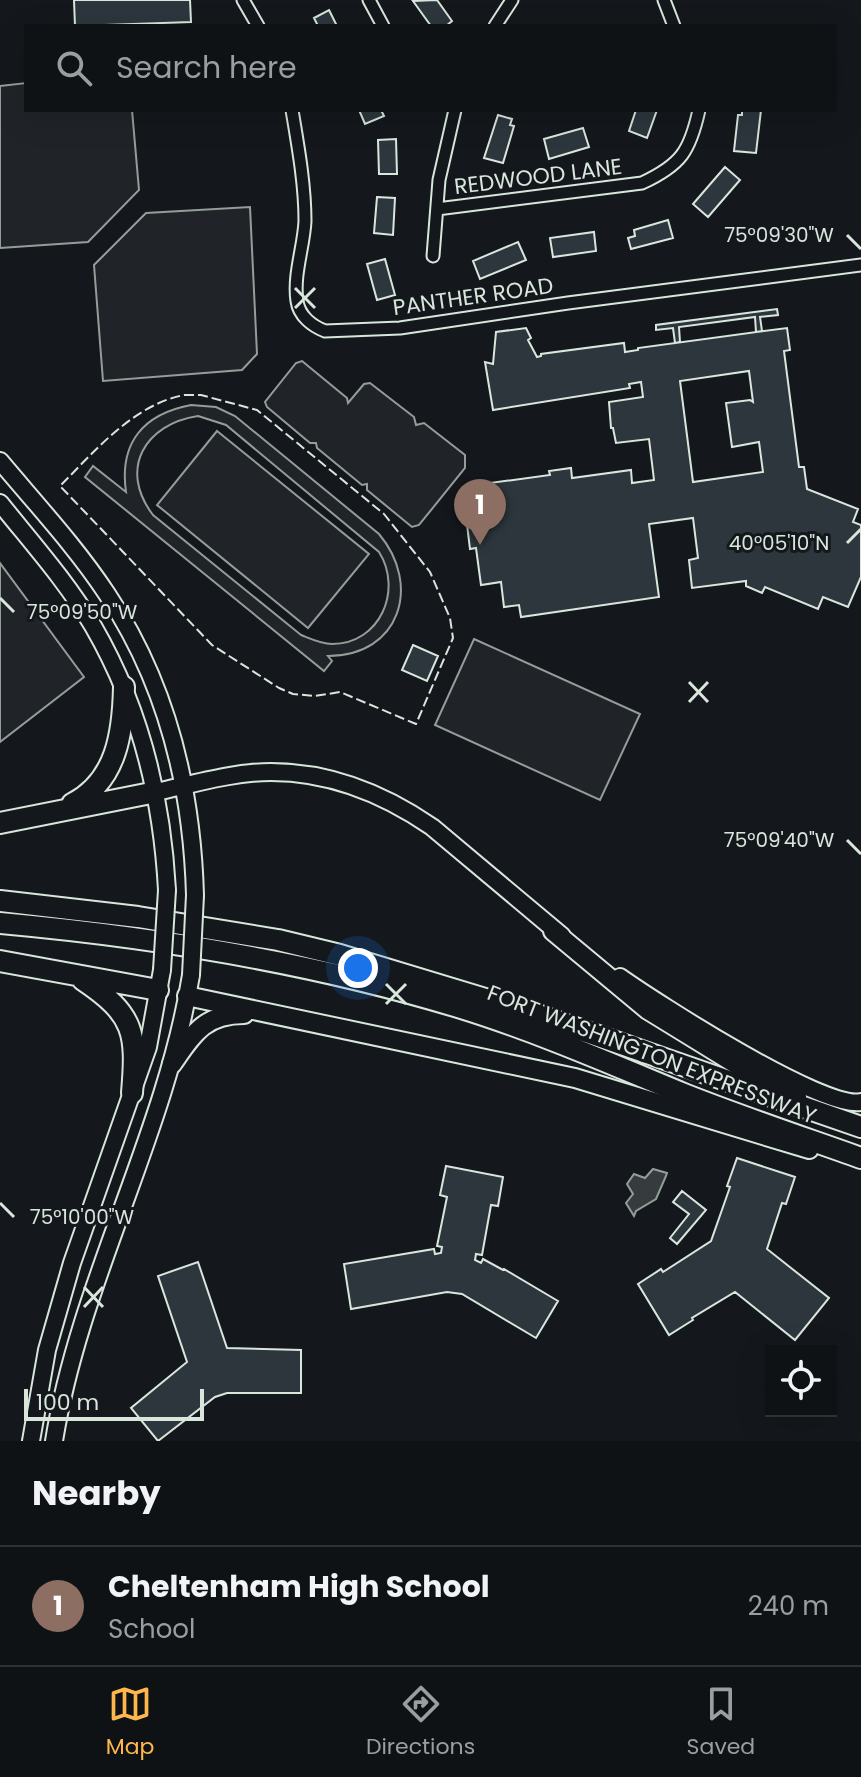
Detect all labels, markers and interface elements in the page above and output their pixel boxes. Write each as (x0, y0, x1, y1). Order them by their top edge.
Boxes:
search box (24, 24, 837, 112)
icon: search (52, 46, 96, 90)
text: Search here (116, 46, 297, 89)
street label: REDWOOD LANE (452, 151, 624, 202)
text: 75°09'30"W (724, 221, 834, 249)
street label: PANTHER ROAD (391, 270, 555, 323)
pin: 1 (454, 479, 506, 545)
text: 40°05'10"N (729, 529, 829, 557)
text: 75°09'50"W (27, 598, 138, 626)
text: 75°09'40"W (724, 826, 835, 854)
your location (338, 948, 378, 988)
street label: FORT WASHINGTON EXPRESSWAY (483, 977, 821, 1132)
text: 75°10'00"W (30, 1203, 135, 1231)
map controls (765, 1345, 837, 1417)
button: locate (765, 1345, 837, 1417)
scale bar (24, 1385, 204, 1421)
text: 100 m (36, 1387, 99, 1418)
text: Nearby (32, 1469, 161, 1517)
text: Cheltenham High School (108, 1565, 490, 1608)
text: 1 (53, 1588, 63, 1624)
text: 240 m (748, 1588, 829, 1624)
text: School (108, 1611, 195, 1647)
tab: Map (106, 1682, 154, 1763)
tab: Directions (366, 1682, 475, 1763)
tab: Saved (687, 1682, 755, 1763)

